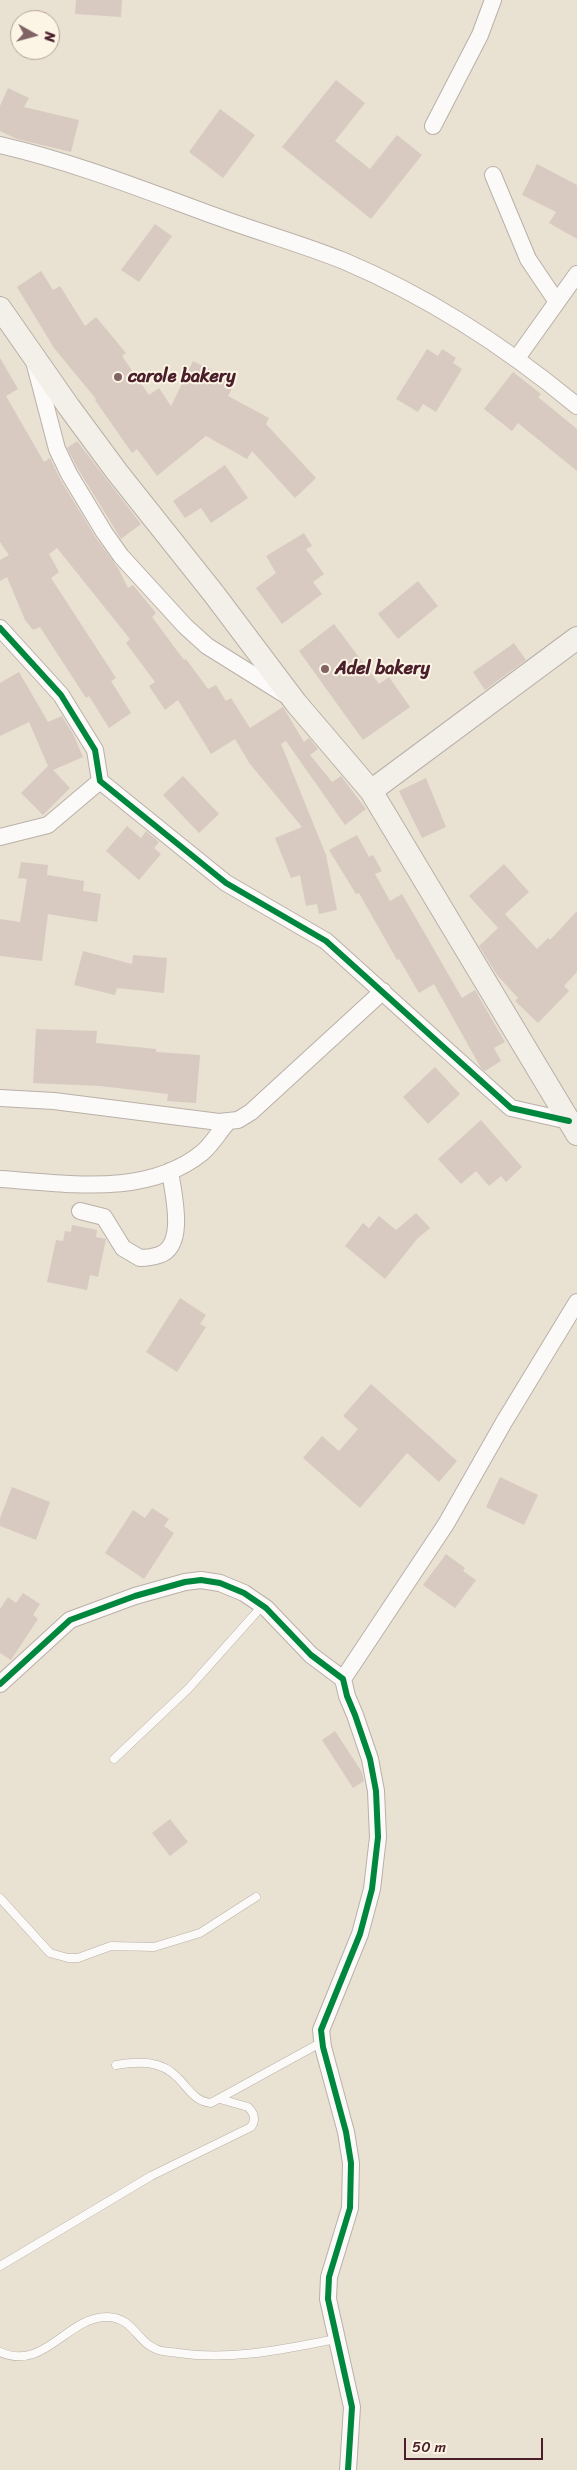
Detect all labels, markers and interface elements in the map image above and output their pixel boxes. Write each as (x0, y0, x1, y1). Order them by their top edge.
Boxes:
north arrow (10, 10, 60, 60)
text: N (36, 30, 62, 43)
place label: carole bakery (128, 366, 235, 388)
marker: carole bakery (112, 371, 124, 383)
place label: Adel bakery (335, 658, 430, 680)
marker: Adel bakery (319, 663, 331, 675)
scale bar (407, 2428, 546, 2460)
text: 50 m (412, 2434, 446, 2460)

